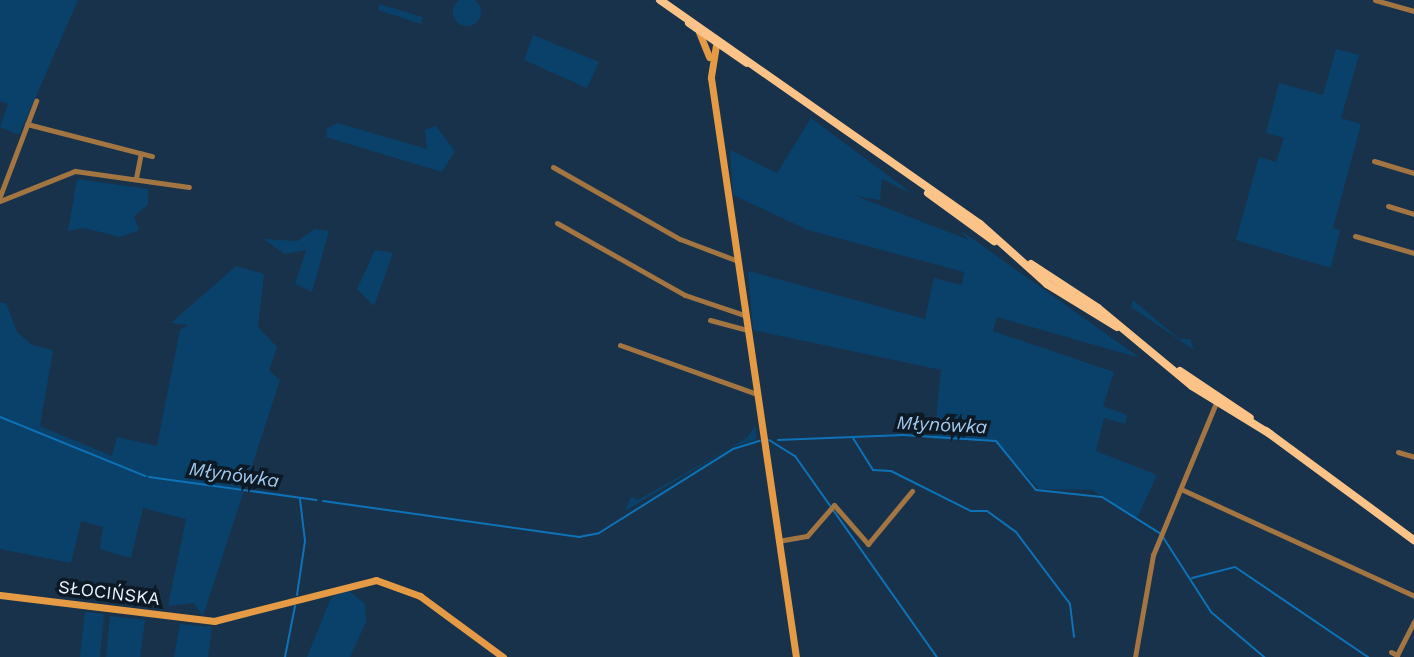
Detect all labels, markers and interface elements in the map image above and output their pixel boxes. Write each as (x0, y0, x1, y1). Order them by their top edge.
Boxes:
water label: Młynówka (896, 411, 988, 439)
water label: Młynówka (187, 457, 281, 493)
street label: SŁOCIŃSKA (57, 576, 161, 610)

